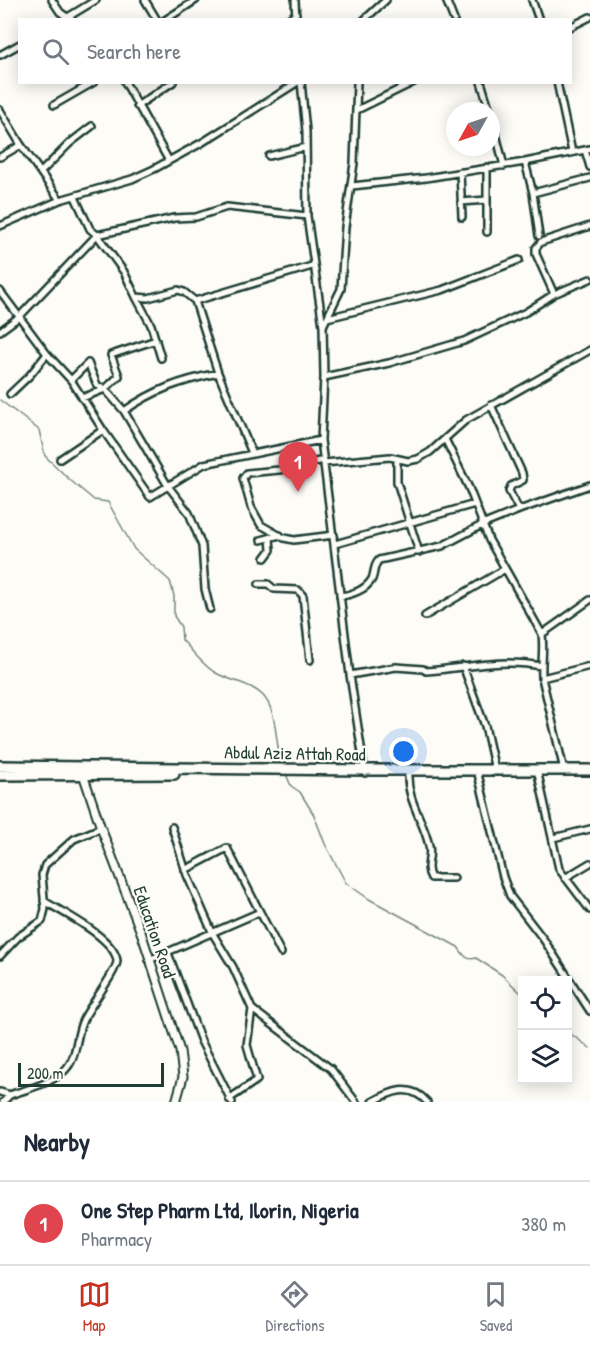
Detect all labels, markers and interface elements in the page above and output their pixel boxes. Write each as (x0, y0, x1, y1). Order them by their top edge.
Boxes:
search box (18, 18, 572, 84)
icon: search (39, 35, 72, 68)
text: Search here (87, 36, 181, 66)
north arrow (446, 102, 500, 156)
pin: 1 (278, 442, 318, 492)
your location (389, 737, 418, 766)
street label: Abdul Aziz Attah Road (224, 739, 366, 767)
street label: Education Road (128, 883, 182, 981)
map controls (518, 976, 572, 1084)
button: locate (518, 976, 572, 1030)
button: layers (518, 1030, 572, 1084)
scale bar (18, 1060, 164, 1088)
text: 200 m (27, 1062, 63, 1084)
text: Nearby (24, 1124, 90, 1159)
text: One Step Pharm Ltd, Ilorin, Nigeria (81, 1195, 359, 1225)
text: 1 (40, 1210, 47, 1237)
text: 380 m (521, 1210, 566, 1237)
text: Pharmacy (81, 1225, 152, 1252)
tab: Map (78, 1278, 111, 1336)
tab: Directions (266, 1278, 324, 1336)
tab: Saved (479, 1278, 512, 1336)

